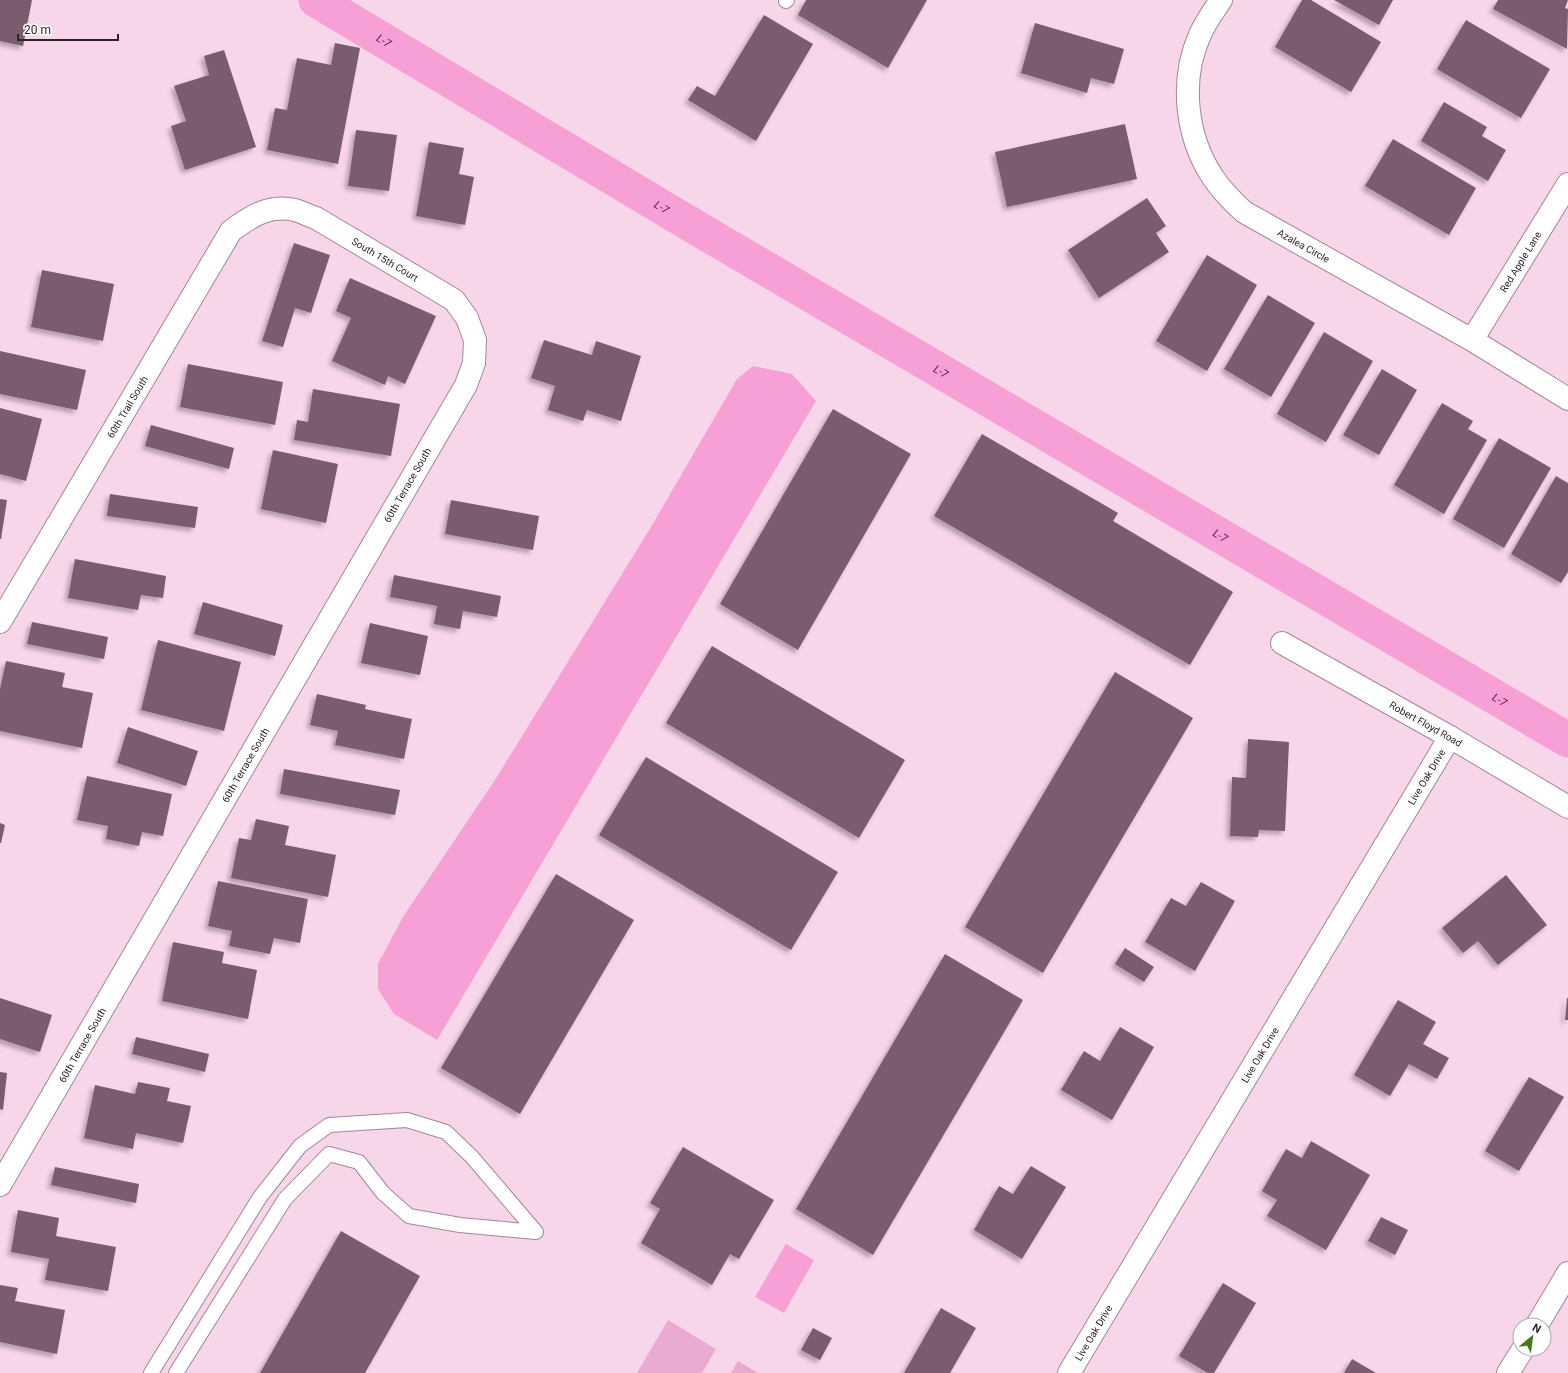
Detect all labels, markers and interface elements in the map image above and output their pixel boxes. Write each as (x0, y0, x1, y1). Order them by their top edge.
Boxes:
scale bar (18, 16, 118, 42)
text: 20 m (24, 23, 51, 37)
water label: L-7 (374, 32, 394, 51)
water label: L-7 (652, 198, 672, 217)
street label: Azalea Circle (1276, 227, 1331, 265)
street label: Red Apple Lane (1498, 230, 1543, 294)
street label: South 15th Court (350, 236, 420, 284)
water label: L-7 (931, 363, 951, 382)
street label: 60th Trail South (105, 374, 150, 440)
street label: 60th Terrace South (382, 446, 433, 524)
water label: L-7 (1210, 527, 1230, 546)
water label: L-7 (1490, 691, 1510, 710)
street label: Robert Floyd Road (1387, 699, 1464, 749)
street label: 60th Terrace South (220, 726, 271, 804)
street label: Live Oak Drive (1406, 747, 1447, 807)
street label: 60th Terrace South (57, 1006, 108, 1084)
street label: Live Oak Drive (1239, 1025, 1281, 1085)
street label: Live Oak Drive (1073, 1303, 1114, 1363)
north arrow (1512, 1317, 1552, 1357)
text: N (1530, 1321, 1543, 1336)

